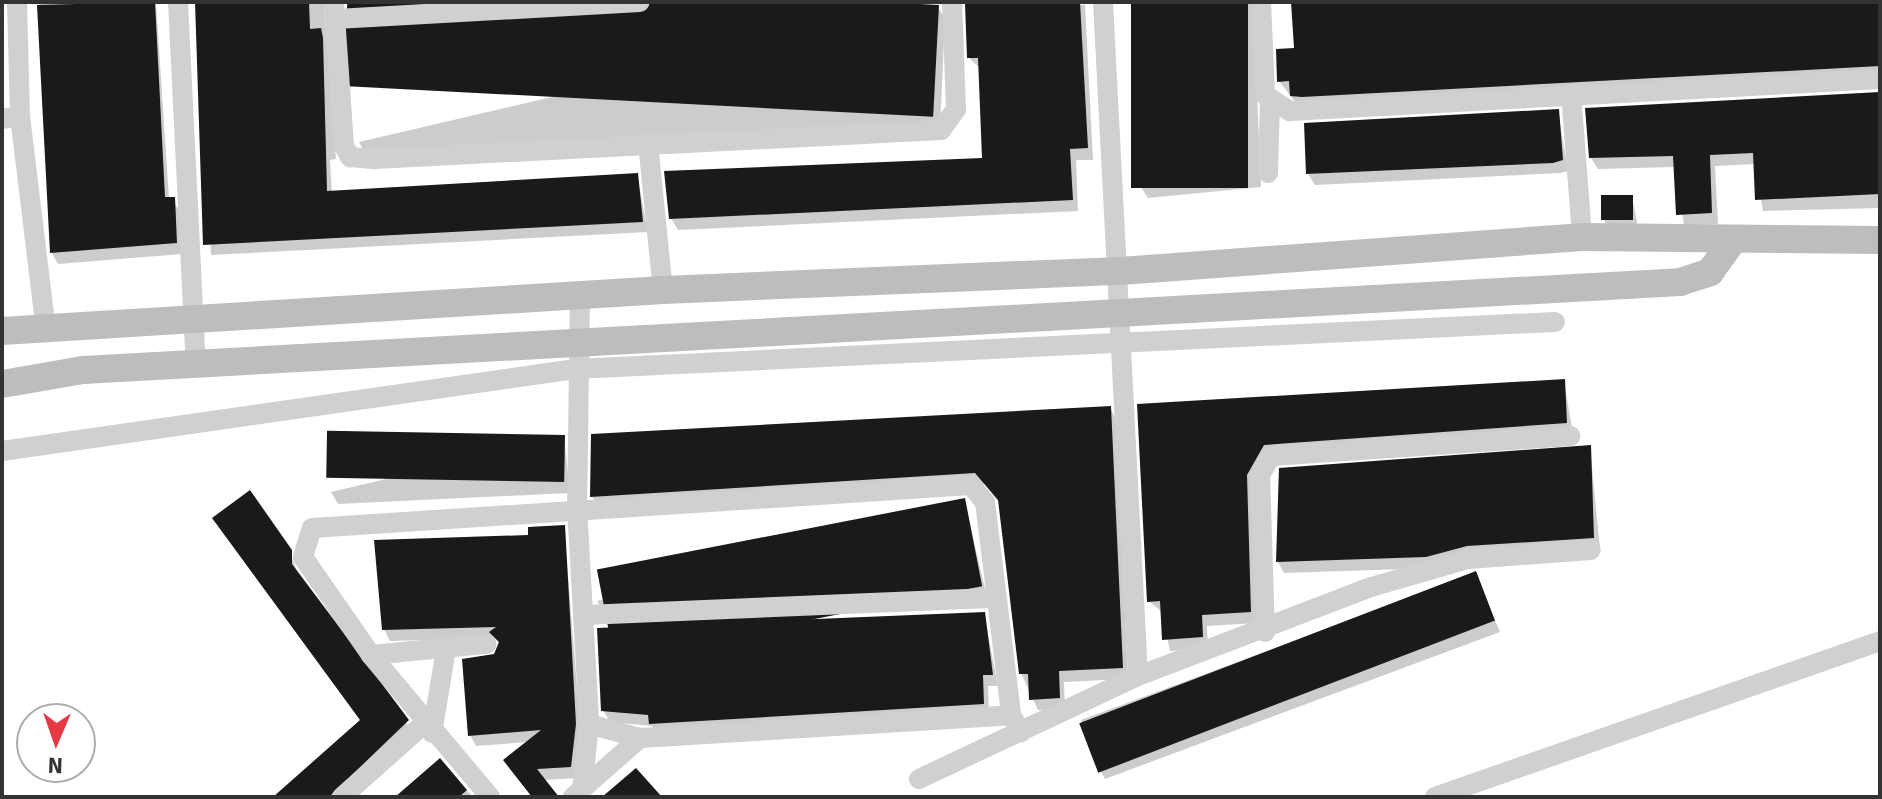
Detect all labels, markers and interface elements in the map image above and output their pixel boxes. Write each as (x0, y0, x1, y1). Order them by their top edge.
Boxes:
north arrow (16, 703, 96, 783)
text: N (47, 752, 63, 779)

